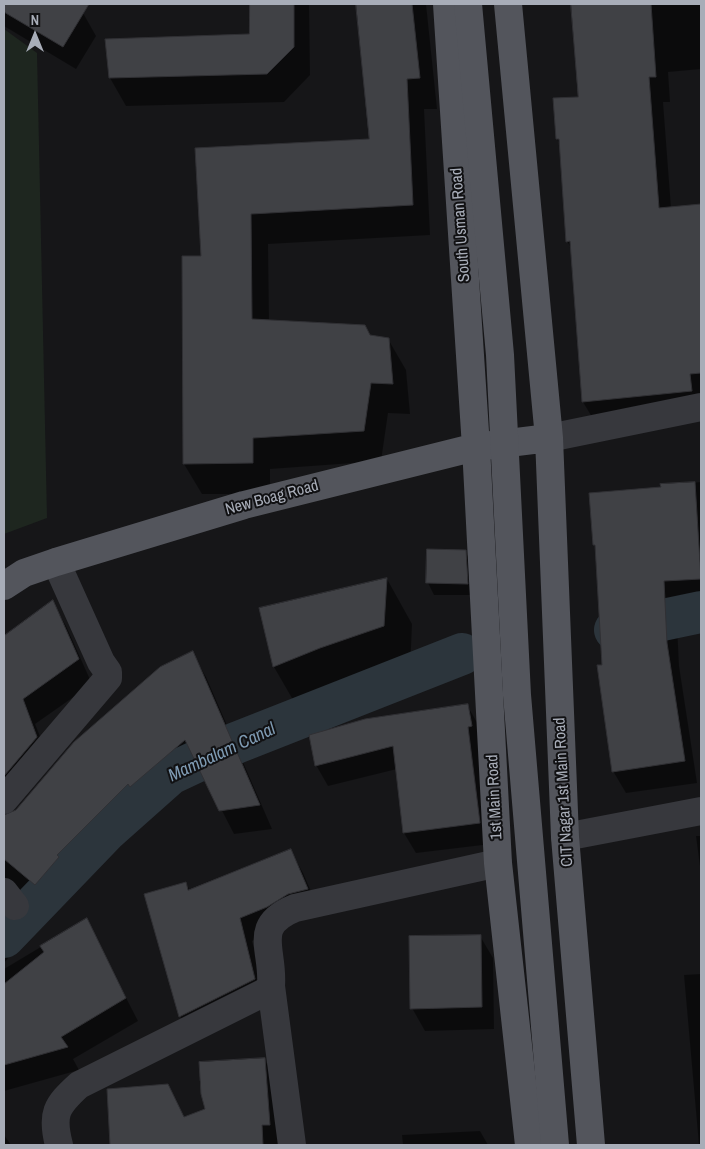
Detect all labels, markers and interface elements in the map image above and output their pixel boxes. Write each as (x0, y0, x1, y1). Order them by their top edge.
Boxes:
north arrow (10, 10, 60, 60)
text: N (31, 11, 39, 29)
street label: South Usman Road (447, 167, 475, 283)
street label: New Boag Road (223, 476, 321, 520)
street label: CIT Nagar 1st Main Road (551, 717, 577, 867)
water label: Mambalam Canal (165, 719, 279, 787)
street label: 1st Main Road (483, 754, 507, 840)

